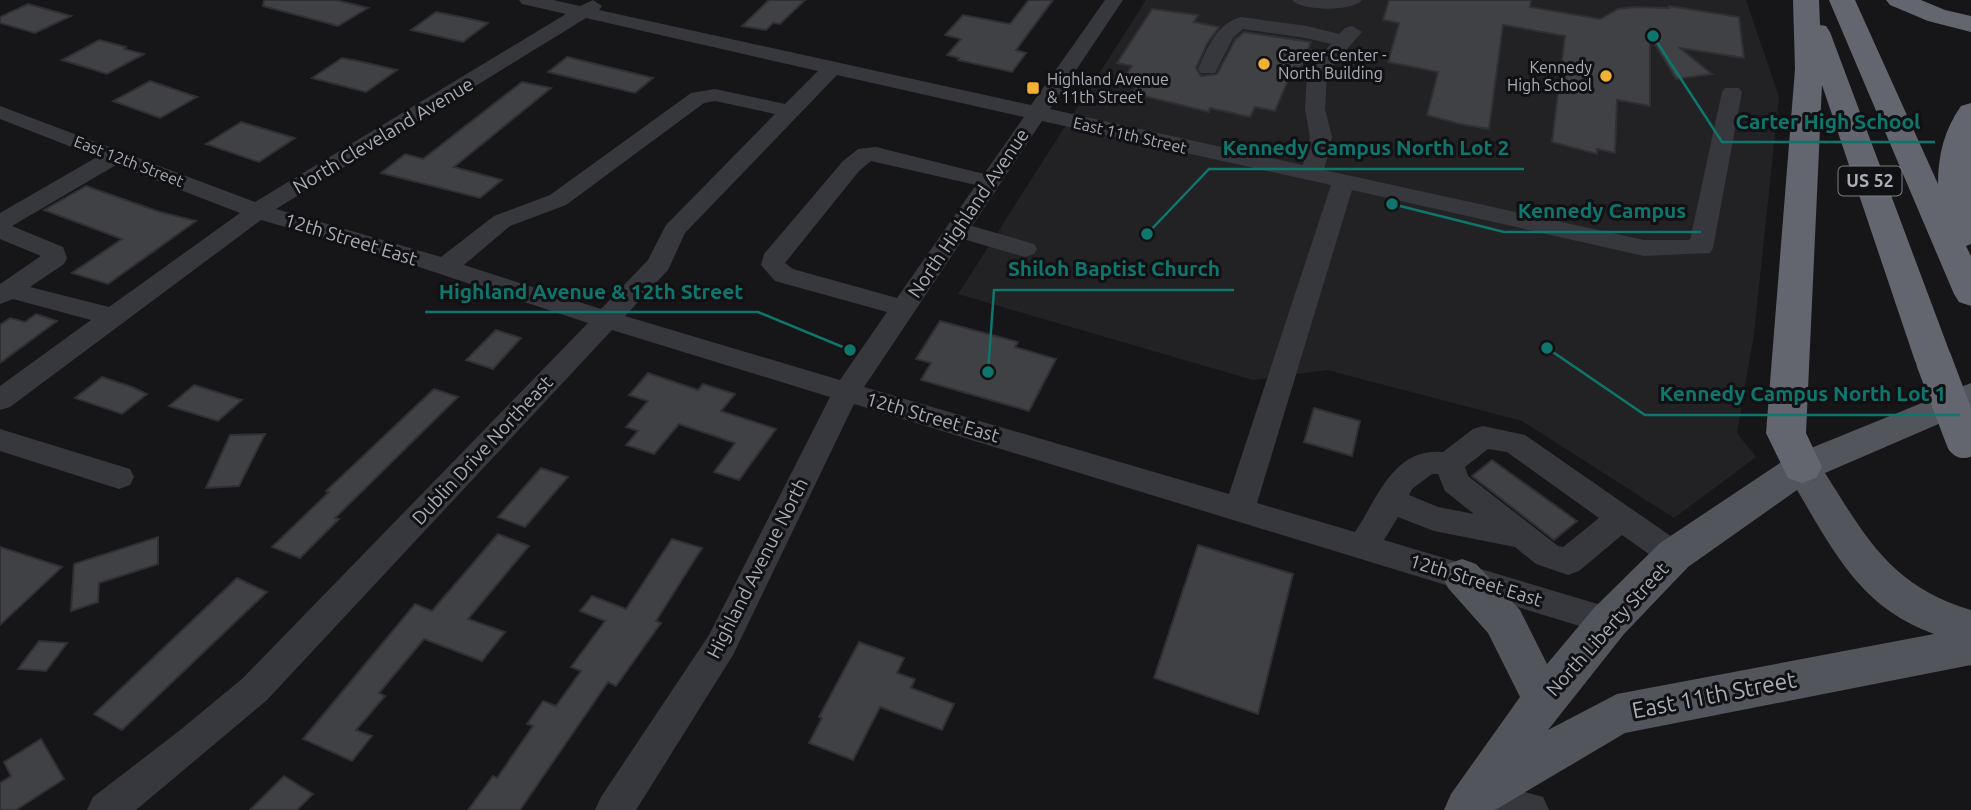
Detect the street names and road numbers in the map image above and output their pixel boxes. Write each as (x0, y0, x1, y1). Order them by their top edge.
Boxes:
street label: North Cleveland Avenue (289, 72, 477, 198)
street label: East 11th Street (1072, 113, 1189, 157)
street label: North Highland Avenue (903, 124, 1033, 302)
street label: East 12th Street (72, 132, 187, 190)
road number: US 52 (1839, 166, 1902, 196)
street label: 12th Street East (282, 208, 421, 270)
street label: Dublin Drive Northeast (407, 371, 557, 529)
street label: 12th Street East (864, 387, 1003, 447)
street label: Highland Avenue North (702, 474, 812, 662)
street label: 12th Street East (1407, 549, 1546, 611)
street label: North Liberty Street (1541, 557, 1673, 700)
street label: East 11th Street (1630, 666, 1798, 723)

